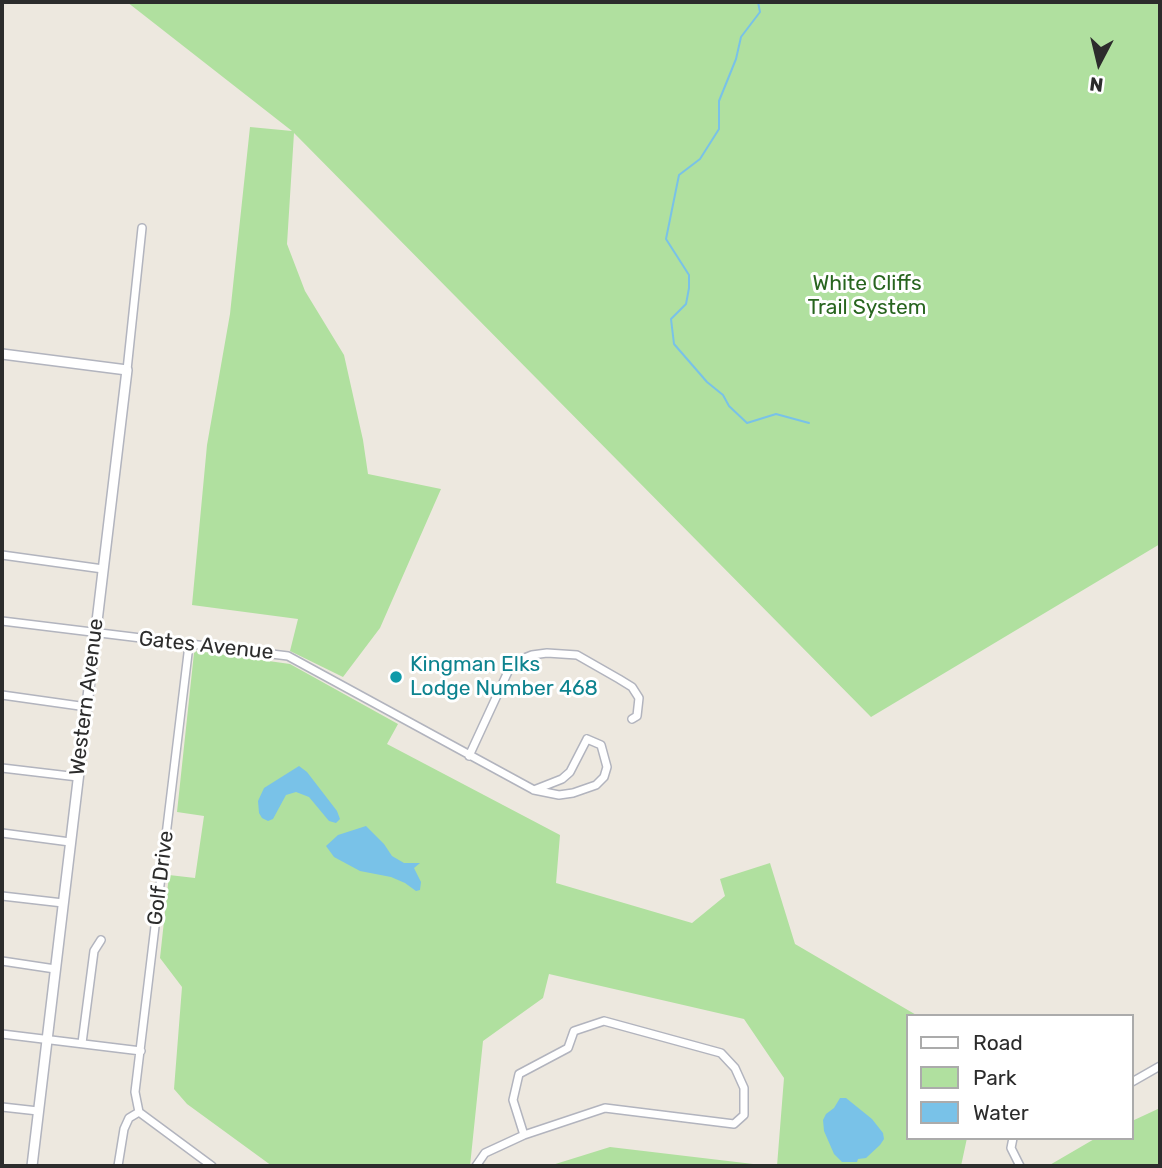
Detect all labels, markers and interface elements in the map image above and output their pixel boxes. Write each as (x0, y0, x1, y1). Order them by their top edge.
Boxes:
north arrow (1064, 28, 1134, 98)
text: N (1088, 72, 1105, 97)
park label: White Cliffs Trail System (808, 271, 926, 321)
street label: Western Avenue (65, 617, 109, 777)
street label: Gates Avenue (137, 626, 275, 666)
place label: Kingman Elks Lodge Number 468 (410, 652, 598, 702)
marker: Kingman Elks Lodge Number 468 (388, 669, 404, 685)
street label: Golf Drive (143, 829, 179, 927)
legend (906, 1014, 1134, 1140)
text: Road (973, 1030, 1023, 1055)
text: Park (973, 1065, 1017, 1090)
text: Water (973, 1100, 1029, 1125)

